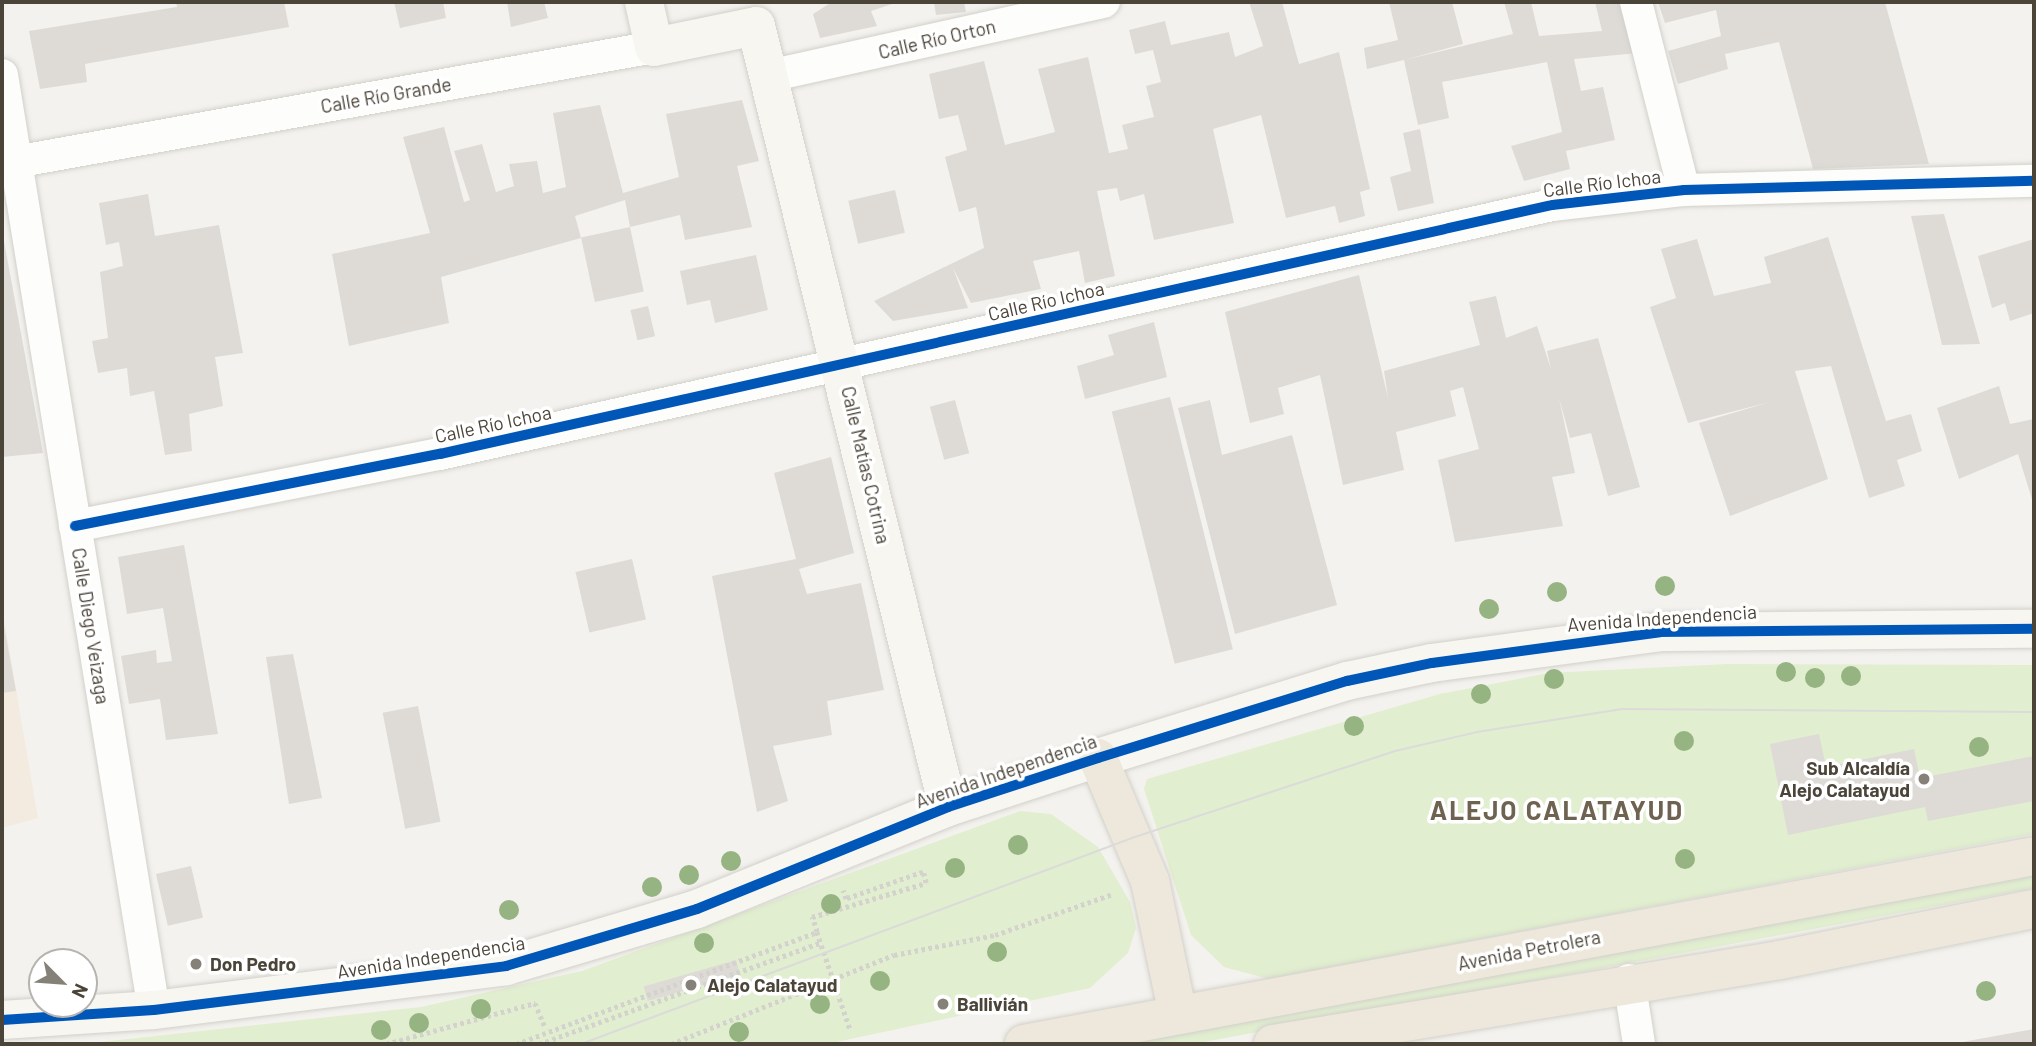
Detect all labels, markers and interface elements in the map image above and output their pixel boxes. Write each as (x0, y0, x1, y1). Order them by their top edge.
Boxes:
street label: Calle Río Orton (876, 14, 998, 64)
street label: Calle Río Grande (319, 72, 453, 118)
street label: Calle Río Ichoa (1542, 164, 1662, 202)
street label: Calle Río Ichoa (986, 277, 1106, 325)
street label: Calle Matías Cotrina (837, 384, 895, 546)
street label: Calle Río Ichoa (433, 401, 553, 447)
street label: Calle Diego Veizaga (67, 546, 115, 706)
street label: Avenida Independencia (1566, 600, 1758, 636)
street label: Avenida Independencia (912, 729, 1100, 813)
place label: Sub Alcaldía Alejo Calatayud (1779, 757, 1910, 801)
marker: Sub Alcaldía Alejo Calatayud (1916, 771, 1932, 787)
district label: ALEJO CALATAYUD (1432, 794, 1682, 826)
street label: Avenida Petrolera (1456, 925, 1602, 975)
street label: Avenida Independencia (335, 931, 527, 983)
north arrow (28, 948, 98, 1018)
place label: Don Pedro (210, 953, 296, 975)
marker: Don Pedro (188, 956, 204, 972)
place label: Alejo Calatayud (707, 974, 838, 996)
marker: Alejo Calatayud (681, 975, 701, 995)
text: N (68, 981, 94, 1002)
place label: Ballivián (957, 993, 1028, 1015)
marker: Ballivián (935, 996, 951, 1012)

